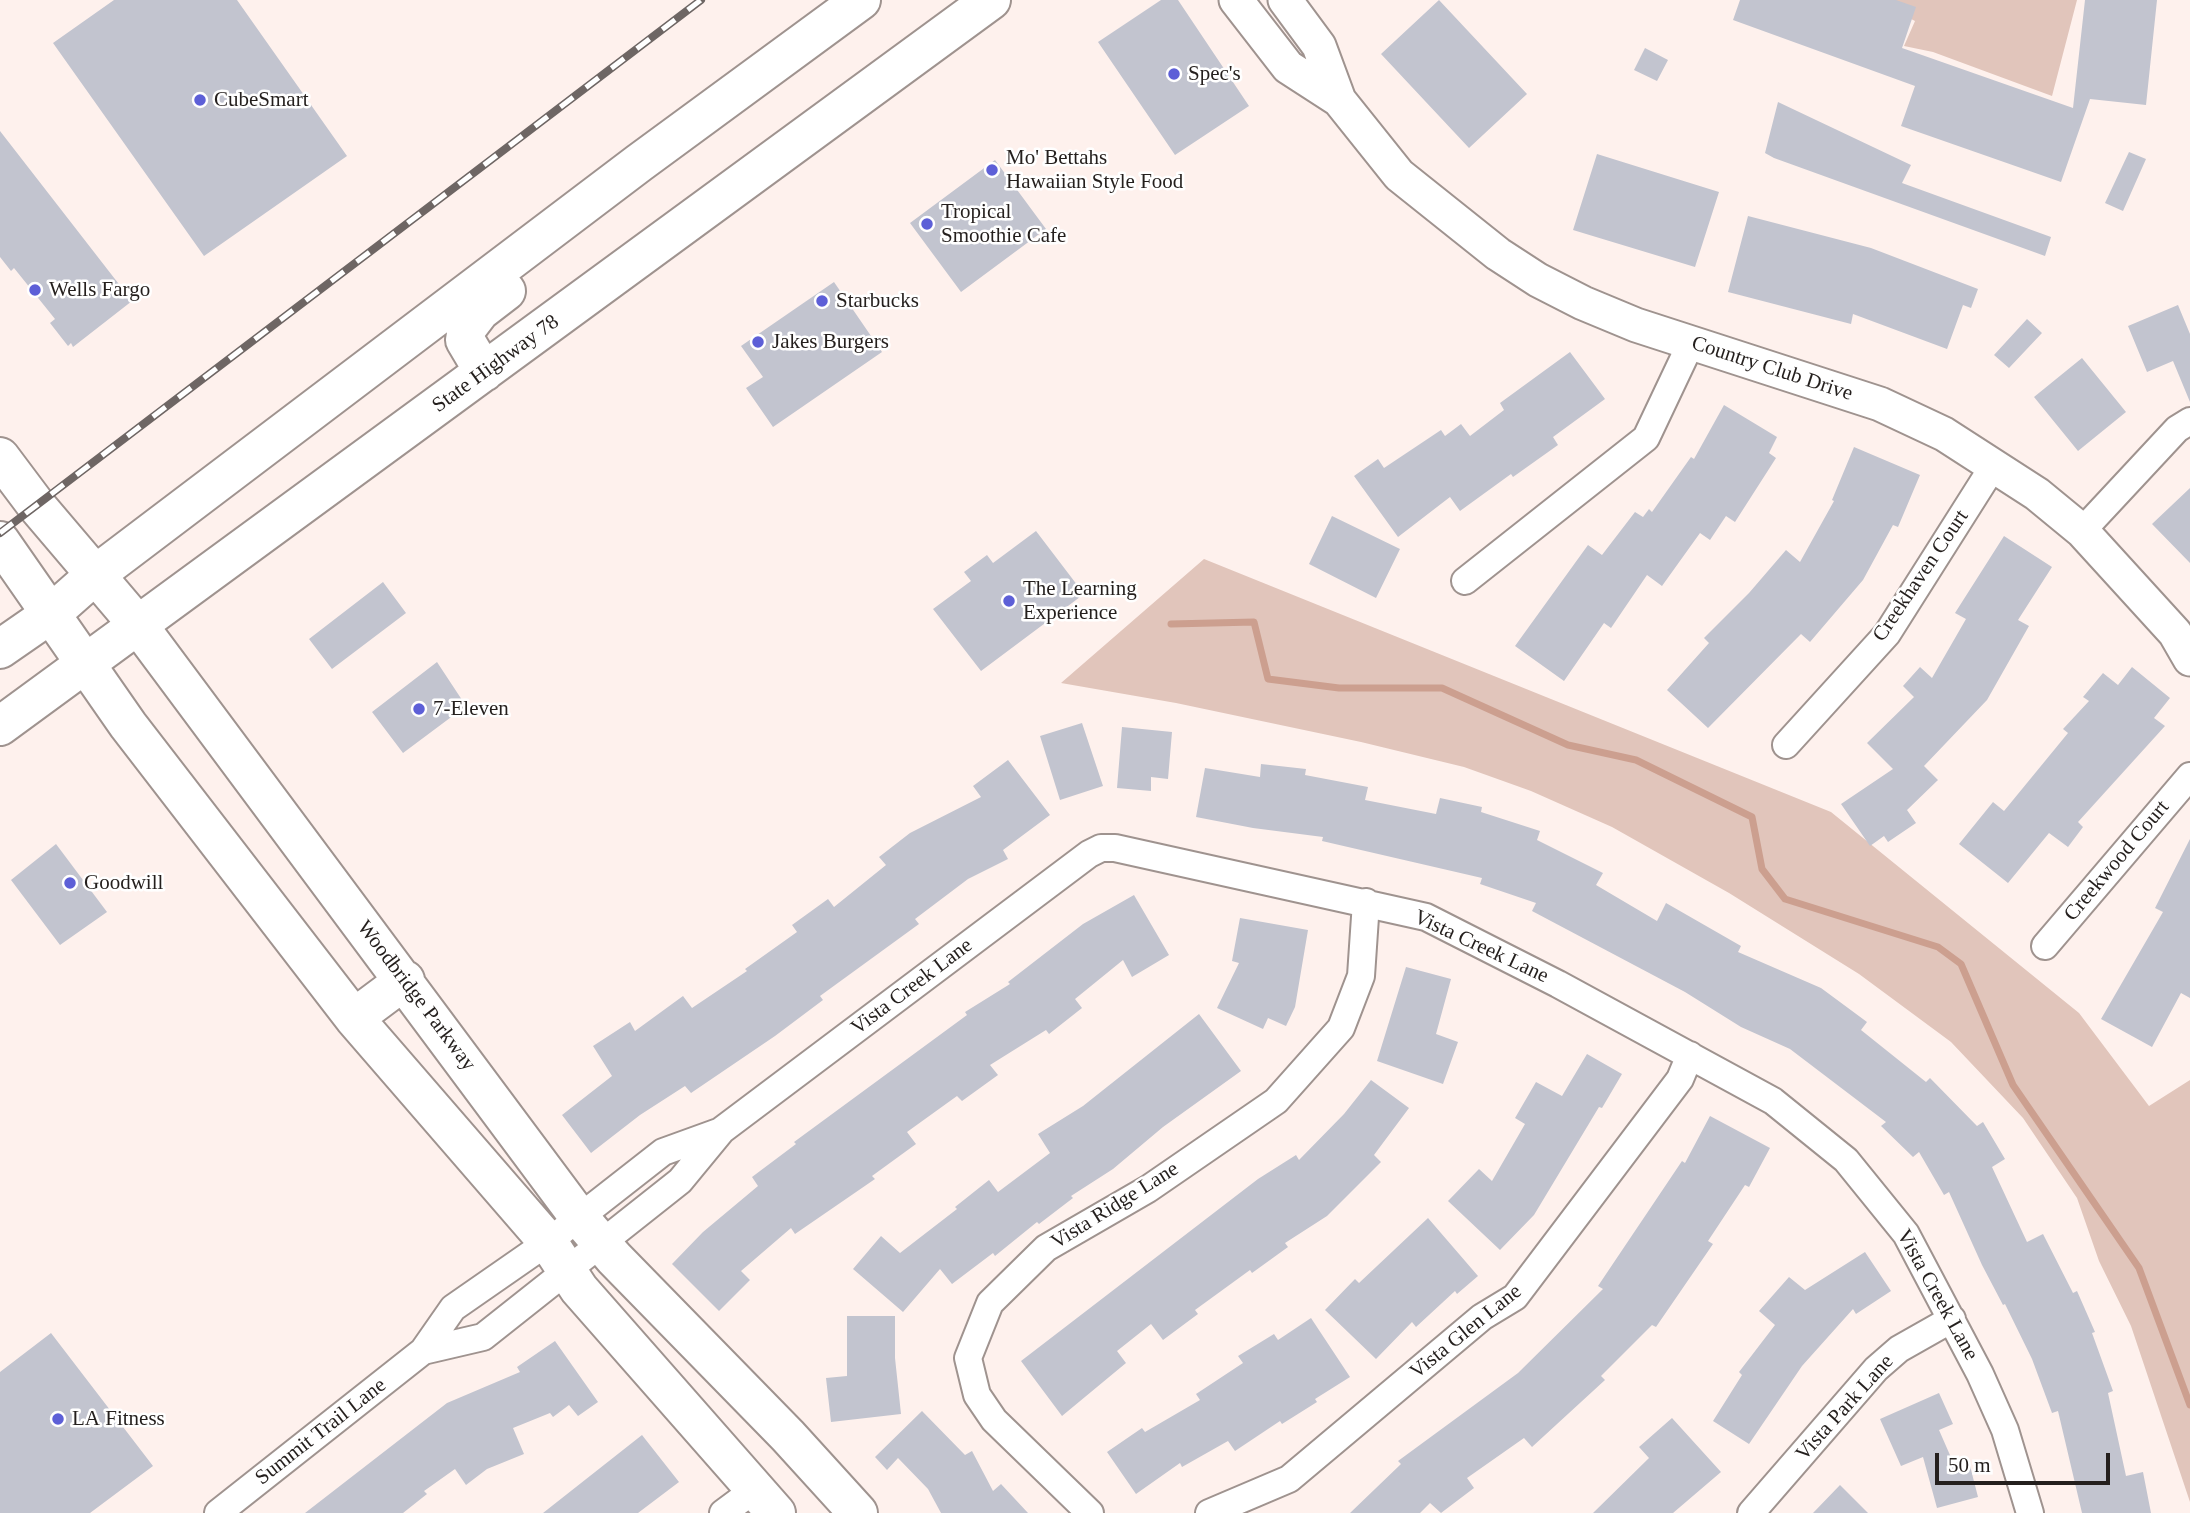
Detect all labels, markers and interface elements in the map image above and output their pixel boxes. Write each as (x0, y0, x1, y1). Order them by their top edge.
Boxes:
place label: Spec's (1188, 61, 1241, 87)
marker: Spec's (1166, 66, 1182, 82)
place label: CubeSmart (214, 87, 308, 113)
marker: CubeSmart (192, 92, 208, 108)
place label: Mo' Bettahs Hawaiian Style Food (1006, 145, 1183, 195)
marker: Mo' Bettahs Hawaiian Style Food (984, 162, 1000, 178)
place label: Tropical Smoothie Cafe (941, 199, 1066, 249)
marker: Tropical Smoothie Cafe (919, 216, 935, 232)
place label: Wells Fargo (49, 277, 150, 303)
marker: Wells Fargo (27, 282, 43, 298)
place label: Starbucks (836, 288, 919, 314)
marker: Starbucks (814, 293, 830, 309)
street label: State Highway 78 (428, 310, 564, 418)
place label: Jakes Burgers (772, 329, 889, 355)
street label: Country Club Drive (1688, 331, 1856, 407)
marker: Jakes Burgers (750, 334, 766, 350)
street label: Creekhaven Court (1868, 505, 1974, 647)
place label: The Learning Experience (1023, 576, 1137, 626)
marker: The Learning Experience (1001, 593, 1017, 609)
place label: 7-Eleven (433, 696, 509, 722)
marker: 7-Eleven (411, 701, 427, 717)
street label: Creekwood Court (2059, 795, 2175, 927)
place label: Goodwill (84, 870, 163, 896)
marker: Goodwill (62, 875, 78, 891)
street label: Vista Creek Lane (1410, 905, 1552, 989)
street label: Woodbridge Parkway (351, 916, 481, 1076)
street label: Vista Creek Lane (846, 933, 978, 1041)
street label: Vista Ridge Lane (1047, 1157, 1183, 1255)
street label: Vista Creek Lane (1891, 1225, 1983, 1365)
street label: Vista Glen Lane (1405, 1279, 1527, 1385)
street label: Vista Park Lane (1791, 1350, 1899, 1466)
street label: Summit Trail Lane (251, 1373, 391, 1491)
place label: LA Fitness (72, 1406, 165, 1432)
marker: LA Fitness (50, 1411, 66, 1427)
scale bar (1938, 1440, 2113, 1484)
text: 50 m (1948, 1453, 1991, 1477)

